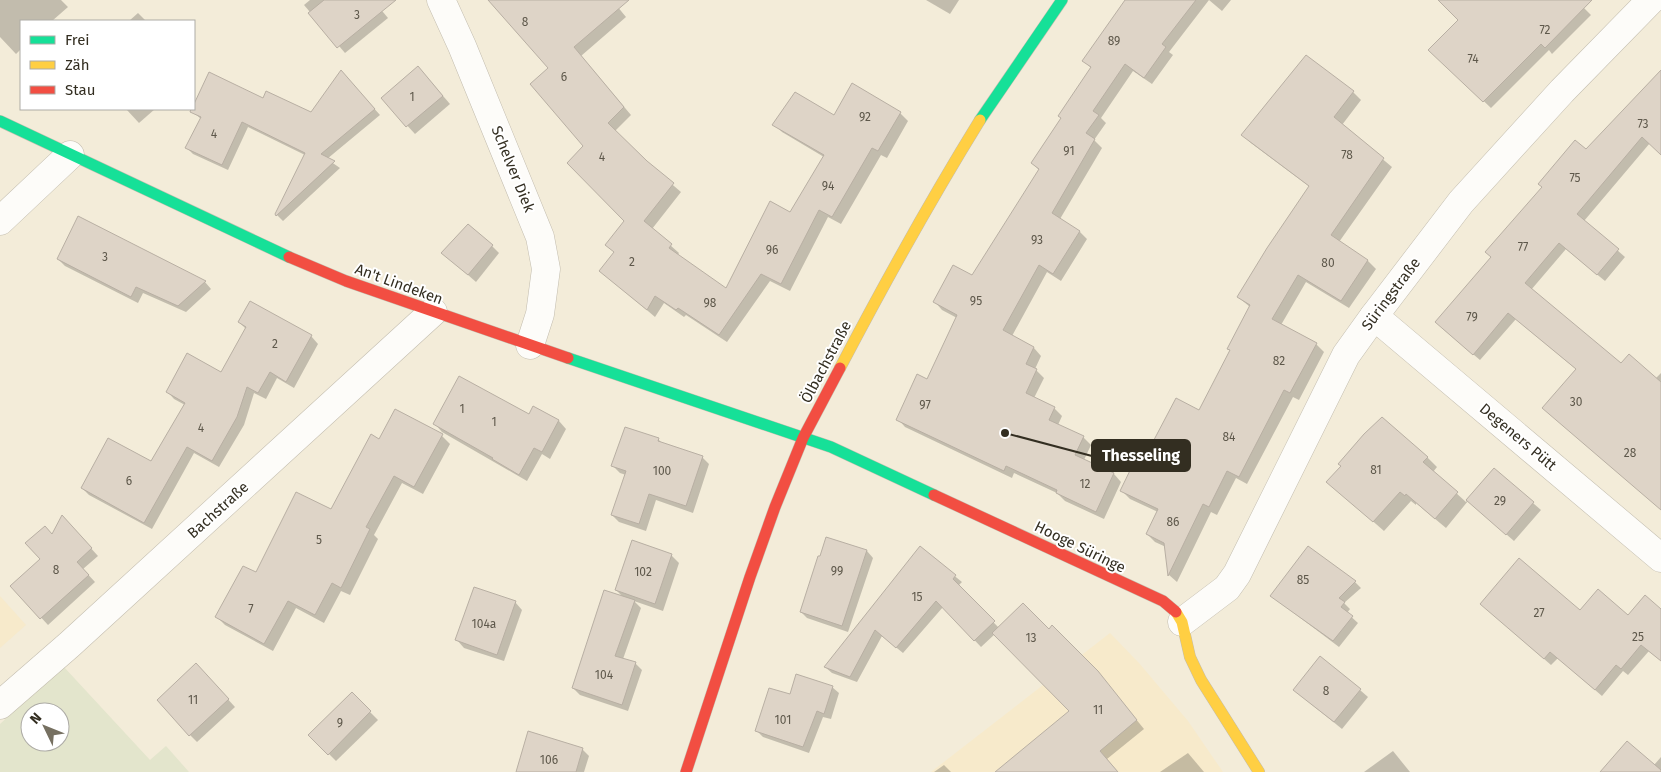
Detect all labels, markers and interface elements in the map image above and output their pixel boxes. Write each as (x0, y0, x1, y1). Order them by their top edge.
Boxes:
house number: 3 (354, 8, 360, 22)
house number: 8 (522, 15, 529, 29)
legend (20, 20, 195, 110)
house number: 72 (1539, 23, 1551, 37)
text: Frei (65, 31, 90, 49)
house number: 89 (1108, 34, 1120, 48)
house number: 74 (1467, 52, 1479, 66)
text: Zäh (65, 56, 90, 74)
house number: 6 (561, 70, 567, 84)
text: Stau (65, 81, 95, 99)
house number: 1 (409, 90, 415, 104)
house number: 92 (859, 110, 871, 124)
house number: 73 (1637, 117, 1649, 131)
street label: Schelver Diek (488, 123, 539, 215)
house number: 4 (211, 127, 218, 141)
house number: 91 (1063, 144, 1075, 158)
house number: 78 (1341, 148, 1353, 162)
house number: 4 (599, 150, 606, 164)
house number: 75 (1569, 171, 1581, 185)
house number: 94 (822, 179, 835, 193)
house number: 93 (1031, 233, 1043, 247)
house number: 77 (1518, 240, 1528, 254)
house number: 96 (766, 243, 778, 257)
house number: 3 (102, 250, 108, 264)
street label: Süringstraße (1358, 254, 1424, 334)
house number: 2 (629, 255, 635, 269)
house number: 80 (1321, 256, 1335, 270)
street label: An't Lindeken (353, 260, 445, 308)
house number: 95 (970, 294, 982, 308)
house number: 98 (704, 296, 717, 310)
house number: 79 (1466, 310, 1478, 324)
street label: Ölbachstraße (797, 318, 855, 406)
house number: 2 (272, 337, 278, 351)
house number: 82 (1273, 354, 1285, 368)
house number: 30 (1570, 395, 1583, 409)
house number: 97 (919, 398, 931, 412)
street label: Degeners Pütt (1476, 400, 1561, 475)
house number: 1 (459, 402, 465, 416)
house number: 1 (491, 415, 497, 429)
house number: 4 (198, 421, 205, 435)
house number: 84 (1223, 430, 1236, 444)
callout: Thesseling (1092, 440, 1190, 471)
text: Thesseling (1102, 446, 1180, 465)
house number: 28 (1624, 446, 1637, 460)
house number: 81 (1370, 463, 1382, 477)
house number: 100 (653, 464, 672, 478)
house number: 6 (126, 474, 132, 488)
house number: 12 (1079, 477, 1091, 491)
street label: Bachstraße (184, 478, 252, 542)
house number: 29 (1494, 494, 1506, 508)
house number: 86 (1166, 515, 1180, 529)
street label: Hooge Süringe (1032, 517, 1128, 577)
house number: 5 (316, 533, 322, 547)
house number: 8 (53, 563, 60, 577)
house number: 99 (831, 564, 843, 578)
house number: 102 (634, 565, 652, 579)
house number: 85 (1297, 573, 1309, 587)
house number: 15 (911, 590, 923, 604)
house number: 7 (248, 602, 254, 616)
house number: 27 (1533, 606, 1545, 620)
house number: 104a (472, 617, 496, 631)
house number: 25 (1632, 630, 1644, 644)
house number: 13 (1025, 631, 1037, 645)
house number: 104 (595, 668, 614, 682)
house number: 8 (1323, 684, 1330, 698)
house number: 11 (188, 693, 198, 707)
north arrow (20, 702, 70, 752)
house number: 11 (1093, 703, 1103, 717)
text: N (26, 709, 45, 728)
house number: 101 (775, 713, 791, 727)
house number: 9 (337, 716, 343, 730)
house number: 106 (540, 753, 558, 767)

